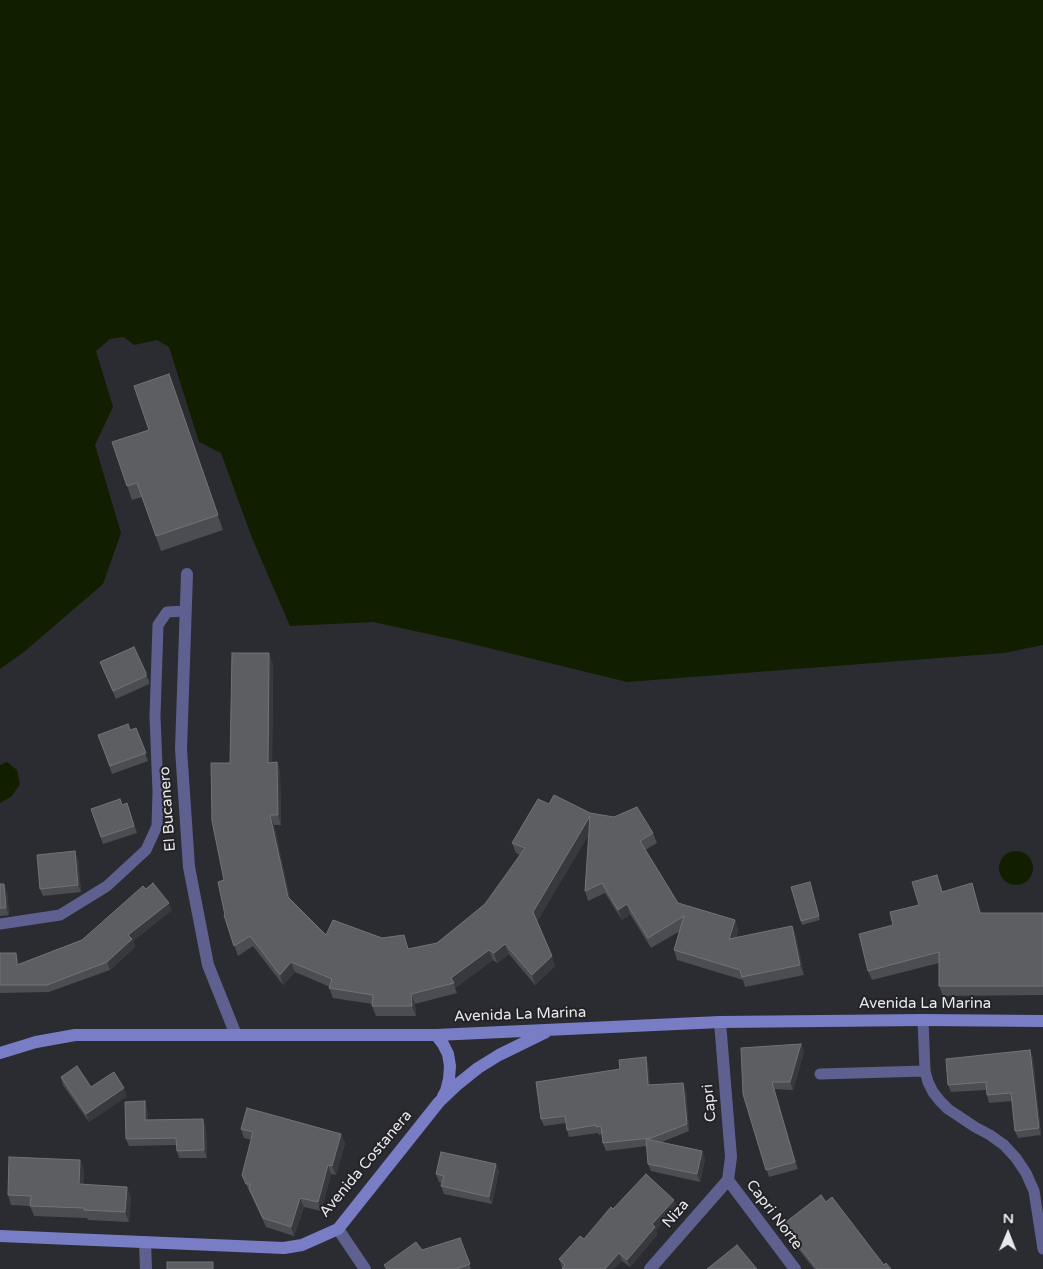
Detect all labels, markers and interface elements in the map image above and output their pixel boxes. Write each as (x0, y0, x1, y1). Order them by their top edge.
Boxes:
street label: El Bucanero (156, 766, 180, 852)
street label: Avenida La Marina (859, 995, 991, 1013)
street label: Avenida La Marina (453, 1004, 587, 1026)
street label: Capri (699, 1083, 721, 1123)
street label: Avenida Costanera (316, 1107, 416, 1221)
street label: Capri Norte (742, 1177, 806, 1253)
street label: Niza (659, 1196, 693, 1232)
north arrow (983, 1209, 1033, 1259)
text: N (1002, 1210, 1014, 1227)

